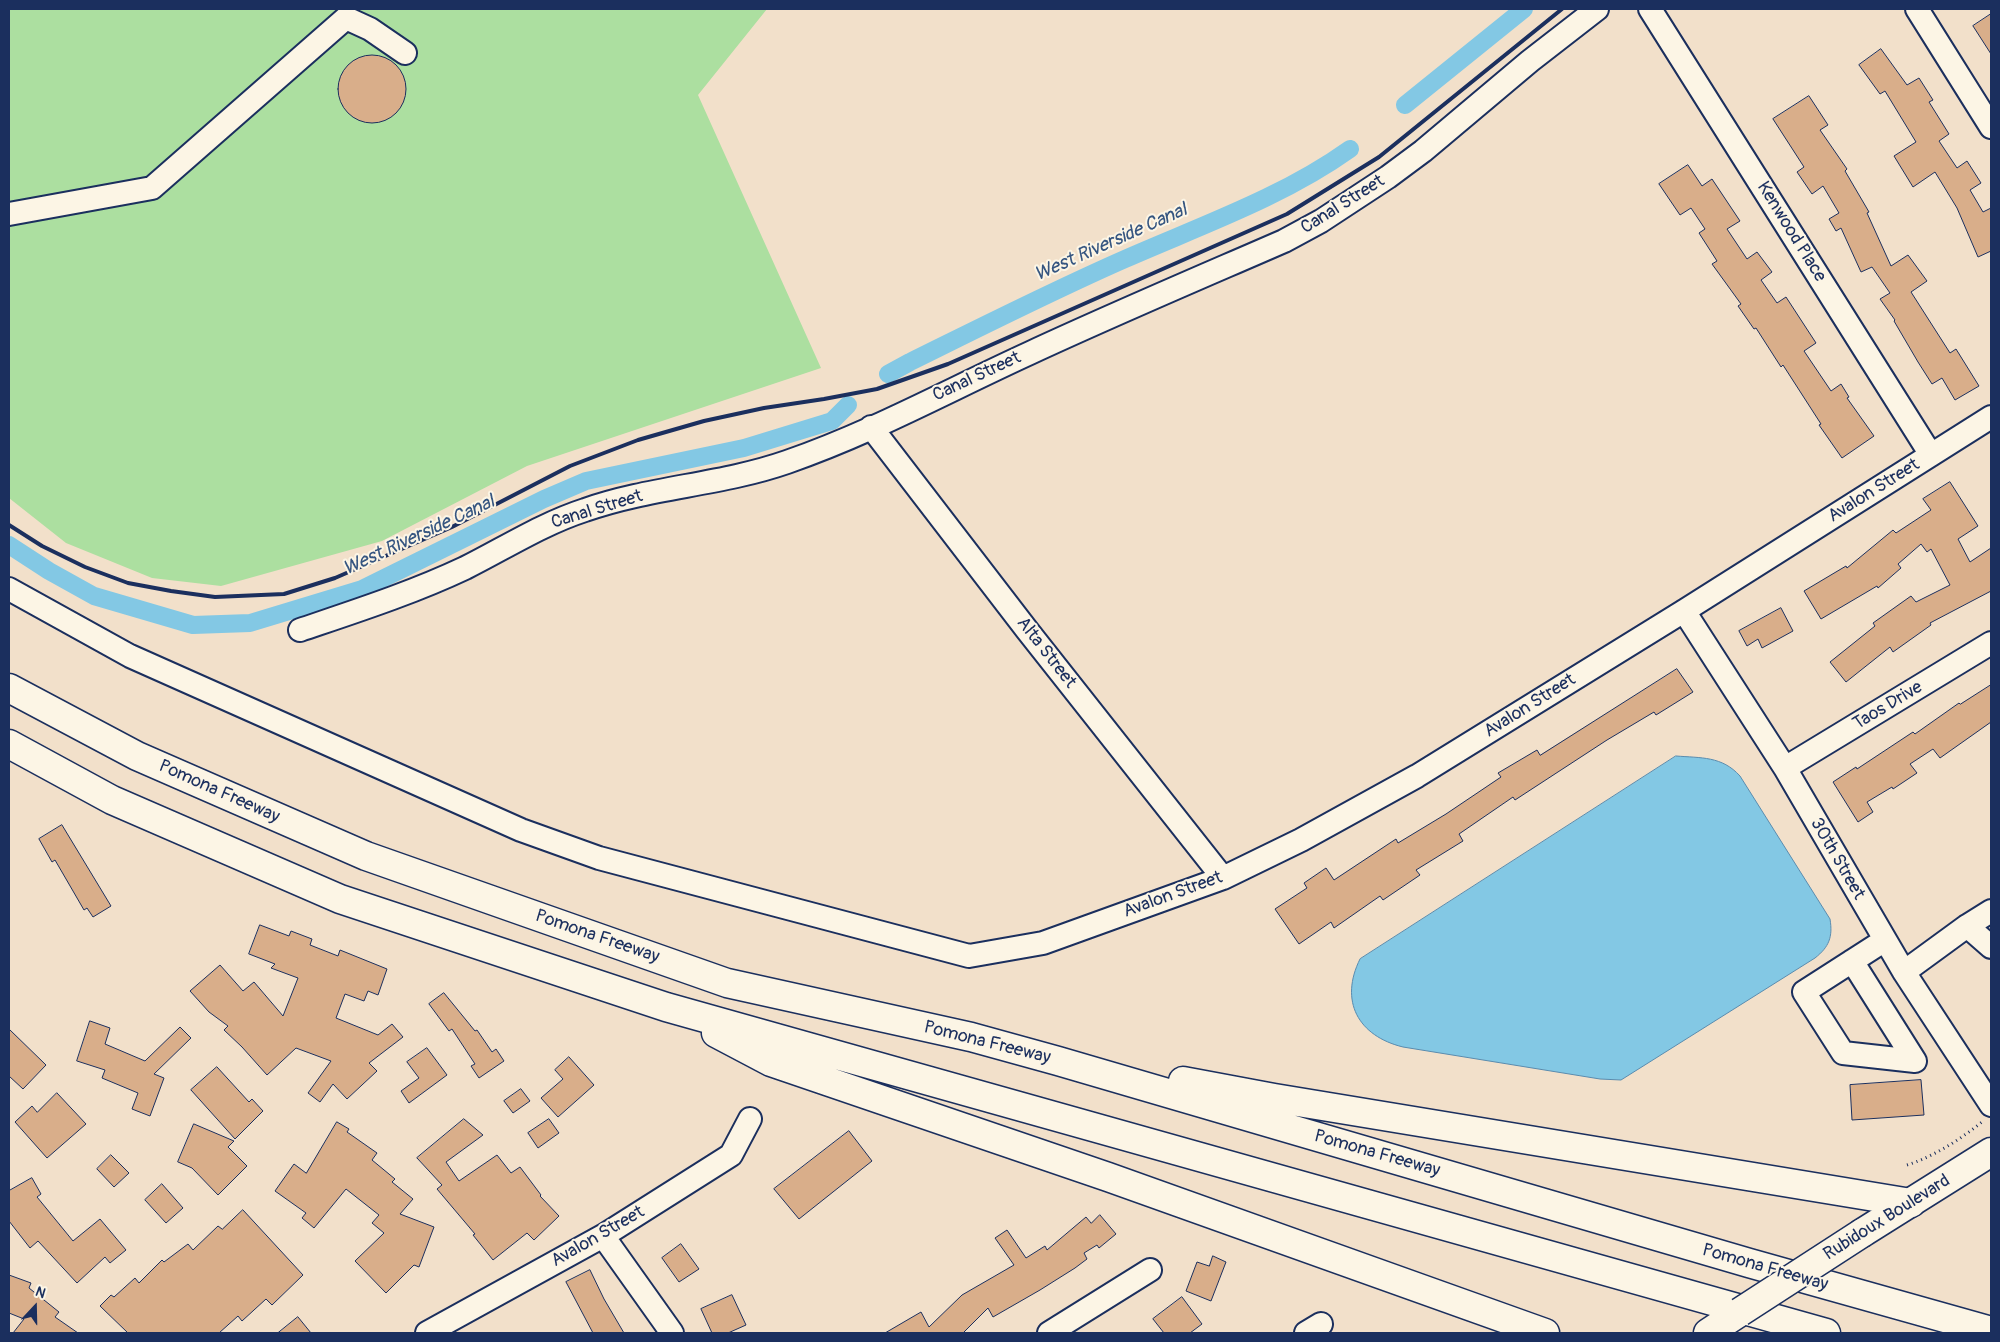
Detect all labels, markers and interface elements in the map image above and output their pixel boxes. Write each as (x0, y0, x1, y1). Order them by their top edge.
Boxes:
street label: Canal Street (1297, 171, 1389, 239)
street label: Kenwood Place (1752, 178, 1830, 286)
water label: West Riverside Canal (1031, 199, 1191, 287)
street label: Canal Street (930, 347, 1024, 407)
street label: Avalon Street (1824, 454, 1924, 528)
street label: Canal Street (549, 486, 645, 534)
water label: West Riverside Canal (340, 491, 498, 581)
street label: Alta Street (1012, 613, 1080, 693)
street label: Avalon Street (1480, 669, 1580, 743)
street label: Taos Drive (1849, 677, 1927, 735)
street label: Pomona Freeway (155, 756, 283, 828)
street label: 30th Street (1805, 814, 1869, 904)
street label: Avalon Street (1121, 867, 1225, 923)
street label: Pomona Freeway (532, 906, 662, 968)
street label: Pomona Freeway (921, 1017, 1053, 1069)
street label: Pomona Freeway (1312, 1126, 1442, 1182)
street label: Rubidoux Boulevard (1820, 1170, 1954, 1266)
street label: Avalon Street (548, 1202, 648, 1272)
street label: Pomona Freeway (1700, 1240, 1830, 1296)
north arrow (10, 1282, 60, 1332)
text: N (33, 1283, 48, 1302)

